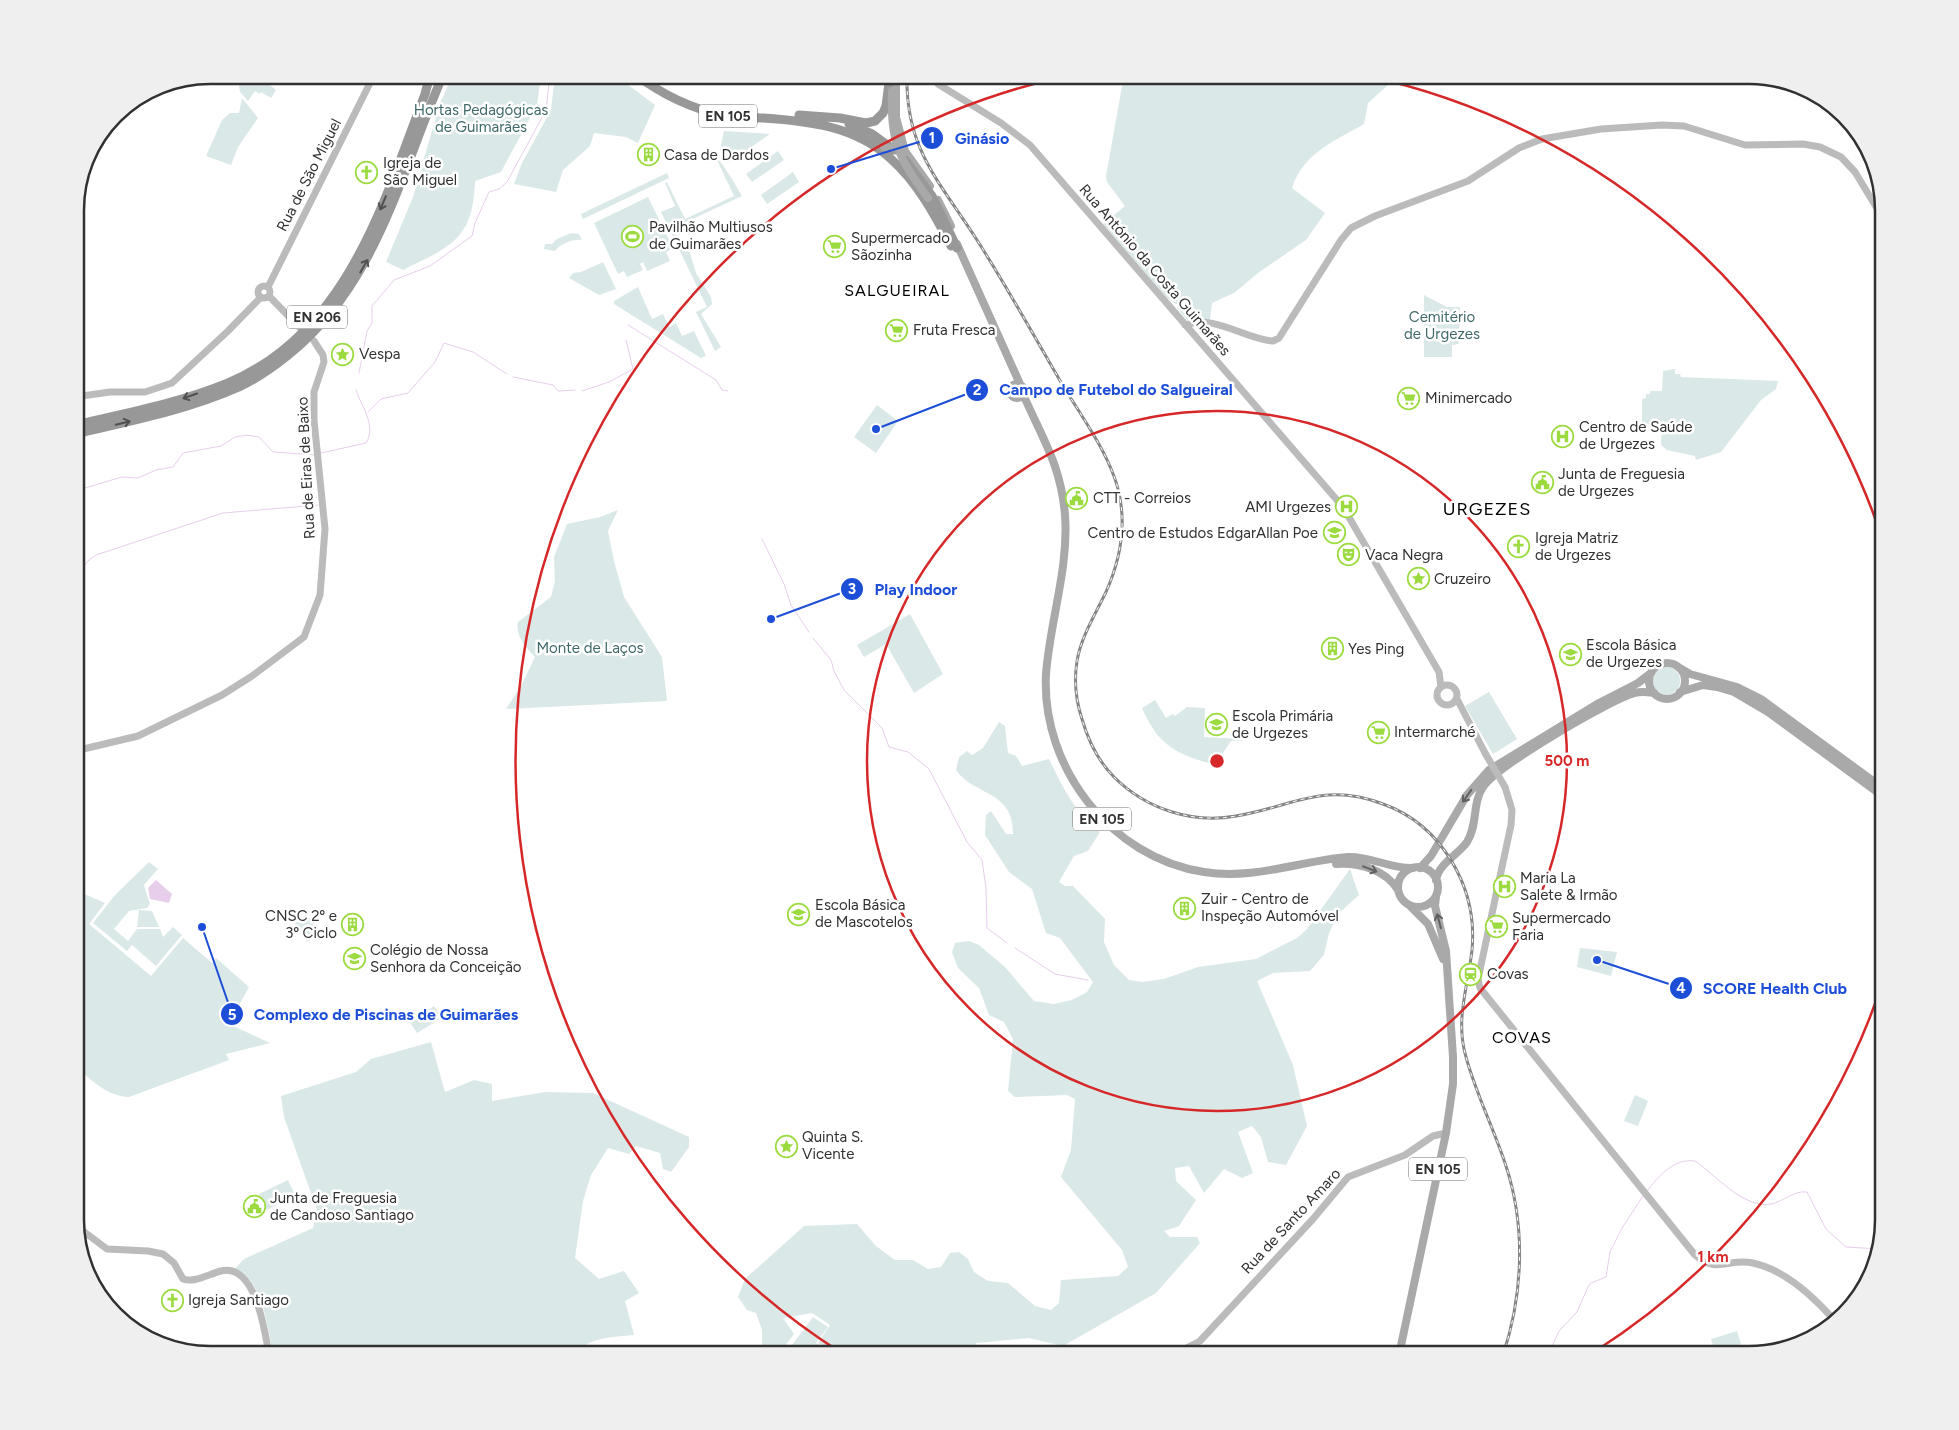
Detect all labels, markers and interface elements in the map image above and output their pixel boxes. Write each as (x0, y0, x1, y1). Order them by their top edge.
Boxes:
park label: Hortas Pedagógicas de Guimarães (414, 101, 548, 136)
road number: EN 105 (699, 104, 757, 128)
street label: Rua de São Miguel (273, 116, 345, 234)
callout: Ginásio (920, 123, 1019, 154)
text: 1 (929, 129, 935, 147)
text: Ginásio (955, 129, 1009, 148)
building icon: Casa de Dardos (636, 143, 660, 167)
place label: Casa de Dardos (664, 146, 769, 164)
place label: Igreja de São Miguel (383, 154, 457, 189)
church icon: Igreja de São Miguel (355, 160, 379, 184)
street label: Rua António da Costa Guimarães (1076, 181, 1234, 359)
one-way arrow (377, 195, 386, 210)
place label: Pavilhão Multiusos de Guimarães (649, 218, 773, 253)
sports icon: Pavilhão Multiusos de Guimarães (621, 224, 645, 248)
place label: Supermercado Sãozinha (851, 229, 950, 264)
supermarket icon: Supermercado Sãozinha (823, 235, 847, 259)
one-way arrow (359, 260, 369, 274)
district label: SALGUEIRAL (844, 281, 950, 300)
road number: EN 206 (287, 306, 347, 328)
park label: Cemitério de Urgezes (1404, 308, 1480, 343)
supermarket icon: Fruta Fresca (885, 318, 909, 342)
place label: Fruta Fresca (913, 321, 995, 339)
place icon: Vespa (331, 342, 355, 366)
place label: Vespa (359, 345, 401, 363)
callout: Campo de Futebol do Salgueiral (964, 374, 1243, 405)
text: Campo de Futebol do Salgueiral (999, 380, 1233, 399)
text: 2 (973, 381, 982, 399)
supermarket icon: Minimercado (1397, 386, 1421, 410)
place label: Minimercado (1425, 389, 1513, 407)
one-way arrow (182, 392, 198, 401)
street label: Rua de Eiras de Baixo (293, 396, 319, 540)
one-way arrow (114, 418, 130, 427)
place label: Centro de Saúde de Urgezes (1579, 418, 1692, 453)
hospital icon: Centro de Saúde de Urgezes (1551, 424, 1575, 448)
place label: Junta de Freguesia de Urgezes (1558, 465, 1685, 500)
public building icon: Junta de Freguesia de Urgezes (1530, 471, 1554, 495)
public building icon: CTT - Correios (1065, 486, 1089, 510)
place label: CTT - Correios (1093, 489, 1191, 507)
hospital icon: AMI Urgezes (1335, 495, 1359, 519)
place label: AMI Urgezes (1245, 498, 1331, 516)
district label: URGEZES (1443, 498, 1531, 520)
school or university icon: Centro de Estudos EdgarAllan Poe (1322, 521, 1346, 545)
place label: Centro de Estudos EdgarAllan Poe (1088, 524, 1318, 542)
place label: Igreja Matriz de Urgezes (1535, 529, 1618, 564)
church icon: Igreja Matriz de Urgezes (1507, 535, 1531, 559)
theatre icon: Vaca Negra (1337, 543, 1361, 567)
place label: Vaca Negra (1365, 546, 1443, 564)
place icon: Cruzeiro (1406, 567, 1430, 591)
place label: Cruzeiro (1434, 570, 1491, 588)
callout: Play Indoor (840, 574, 968, 605)
text: 3 (848, 580, 856, 598)
text: Play Indoor (875, 580, 957, 599)
place label: Escola Básica de Urgezes (1586, 636, 1676, 671)
building icon: Yes Ping (1320, 637, 1344, 661)
park label: Monte de Laços (536, 639, 644, 657)
place label: Yes Ping (1348, 640, 1404, 658)
school or university icon: Escola Básica de Urgezes (1558, 642, 1582, 666)
place label: Escola Primária de Urgezes (1232, 707, 1333, 742)
school or university icon: Escola Primária de Urgezes (1204, 713, 1228, 737)
supermarket icon: Intermarché (1366, 720, 1390, 744)
place label: Intermarché (1394, 723, 1476, 741)
centre of rings (1208, 752, 1226, 770)
text: 500 m (1545, 752, 1589, 770)
one-way arrow (1462, 789, 1472, 803)
road number: EN 105 (1073, 808, 1131, 831)
one-way arrow (1362, 865, 1377, 874)
place label: Maria La Salete & Irmão (1520, 869, 1618, 904)
hospital icon: Maria La Salete & Irmão (1492, 875, 1516, 899)
place label: Zuir - Centro de Inspeção Automóvel (1201, 890, 1339, 925)
place label: Escola Básica de Mascotelos (815, 896, 913, 931)
building icon: Zuir - Centro de Inspeção Automóvel (1173, 896, 1197, 920)
school or university icon: Escola Básica de Mascotelos (787, 902, 811, 926)
place label: CNSC 2º e 3º Ciclo (265, 907, 337, 942)
place label: Supermercado Faria (1512, 909, 1611, 944)
building icon: CNSC 2º e 3º Ciclo (341, 913, 365, 937)
one-way arrow (1434, 914, 1444, 930)
supermarket icon: Supermercado Faria (1484, 915, 1508, 939)
place label: Colégio de Nossa Senhora da Conceição (370, 941, 522, 976)
school or university icon: Colégio de Nossa Senhora da Conceição (342, 947, 366, 971)
station icon: Covas (1459, 962, 1483, 986)
place label: Covas (1487, 965, 1529, 983)
callout: SCORE Health Club (1668, 973, 1857, 1004)
text: 4 (1676, 979, 1686, 997)
text: SCORE Health Club (1703, 979, 1848, 998)
callout: Complexo de Piscinas de Guimarães (219, 999, 529, 1030)
text: Complexo de Piscinas de Guimarães (254, 1005, 519, 1024)
text: 5 (228, 1006, 237, 1024)
district label: COVAS (1492, 1028, 1552, 1047)
place label: Quinta S. Vicente (802, 1128, 863, 1163)
place icon: Quinta S. Vicente (774, 1134, 798, 1158)
road number: EN 105 (1409, 1158, 1467, 1180)
street label: Rua de Santo Amaro (1238, 1164, 1345, 1277)
place label: Junta de Freguesia de Candoso Santiago (270, 1189, 414, 1224)
public building icon: Junta de Freguesia de Candoso Santiago (242, 1195, 266, 1219)
text: 1 km (1697, 1248, 1729, 1266)
church icon: Igreja Santiago (160, 1288, 184, 1312)
place label: Igreja Santiago (188, 1291, 289, 1309)

